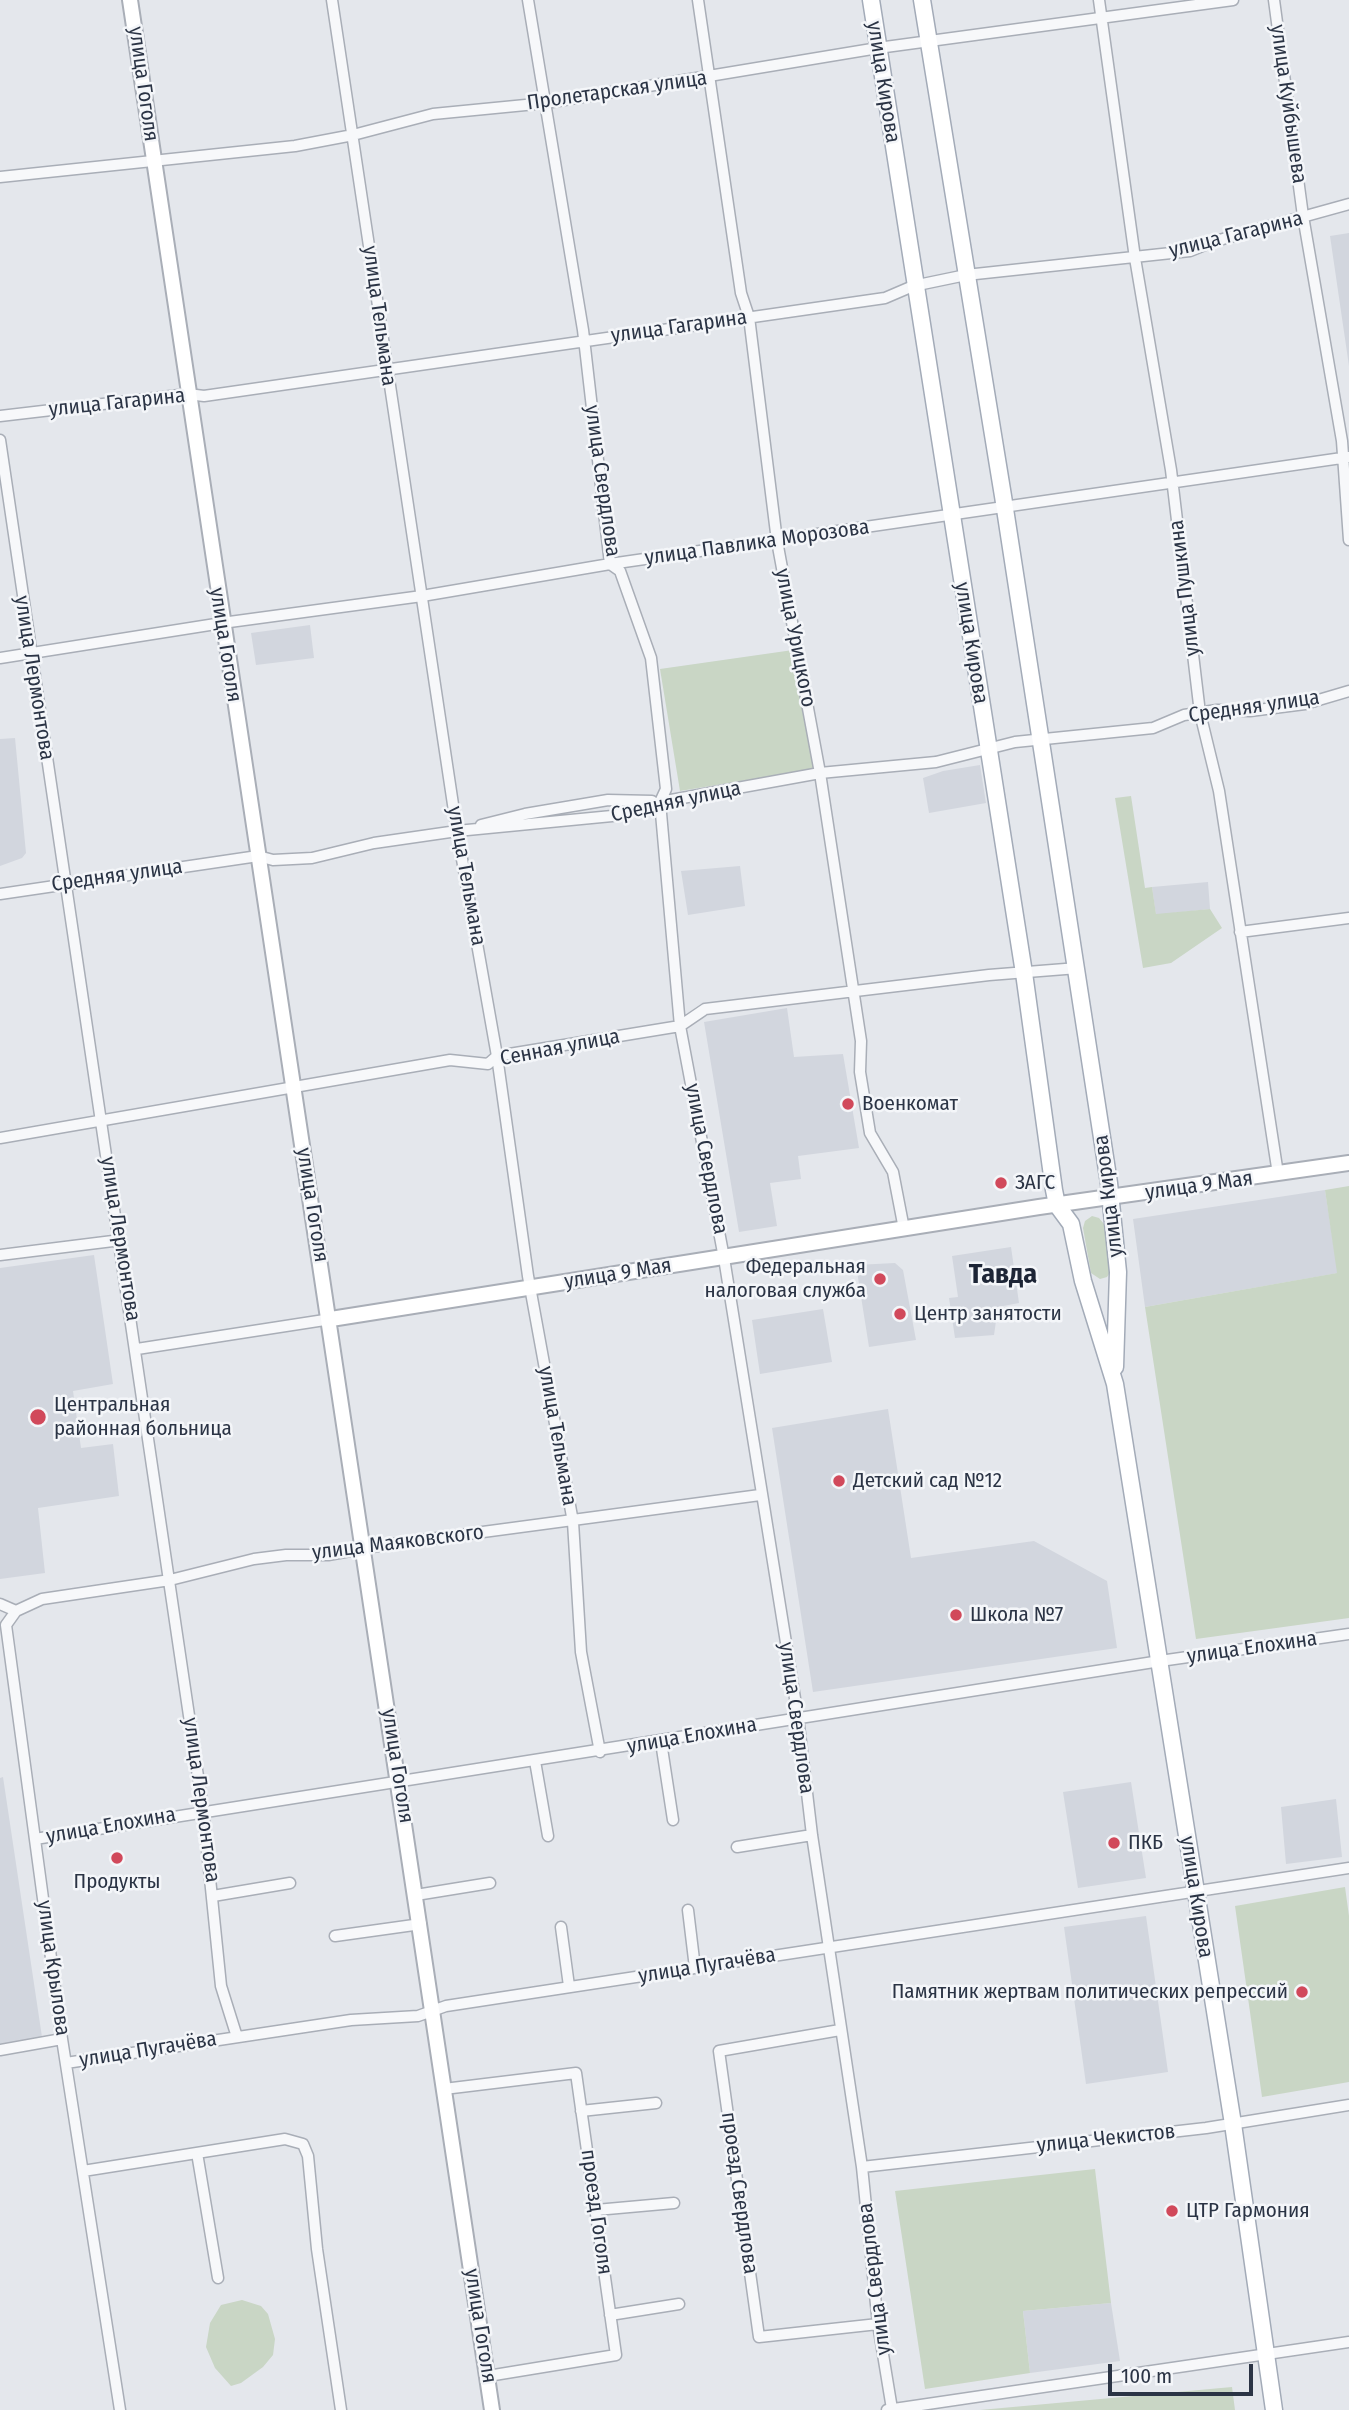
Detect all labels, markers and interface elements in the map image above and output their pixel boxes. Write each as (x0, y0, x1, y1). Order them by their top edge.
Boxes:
street label: улица Кирова (861, 19, 905, 145)
street label: улица Куйбышева (1264, 23, 1312, 185)
street label: улица Гоголя (122, 25, 164, 143)
street label: Пролетарская улица (525, 66, 709, 116)
street label: улица Гагарина (1167, 206, 1305, 264)
street label: улица Тельмана (357, 244, 401, 388)
street label: улица Гагарина (609, 305, 749, 349)
street label: улица Гагарина (48, 383, 186, 423)
street label: улица Свердлова (579, 404, 625, 558)
street label: улица Павлика Морозова (643, 515, 871, 571)
street label: улица Пушкина (1164, 518, 1206, 658)
street label: улица Урицкого (769, 567, 821, 709)
street label: улица Кирова (949, 580, 993, 706)
street label: улица Гоголя (203, 586, 247, 704)
street label: улица Лермонтова (9, 594, 59, 762)
street label: Средняя улица (1187, 685, 1321, 729)
street label: Средняя улица (609, 776, 743, 828)
street label: улица Тельмана (441, 804, 491, 948)
street label: Средняя улица (50, 854, 184, 898)
street label: Сенная улица (498, 1024, 622, 1072)
street label: улица Свердлова (679, 1082, 733, 1236)
place label: Военкомат (862, 1091, 958, 1117)
marker: Военкомат (840, 1096, 856, 1112)
street label: улица Кирова (1089, 1133, 1129, 1259)
street label: улица Гоголя (290, 1146, 334, 1264)
street label: улица Лермонтова (95, 1155, 145, 1323)
street label: улица 9 Мая (1144, 1166, 1254, 1206)
place label: ЗАГС (1015, 1170, 1055, 1196)
marker: ЗАГС (993, 1175, 1009, 1191)
street label: улица 9 Мая (563, 1253, 673, 1295)
place label: Федеральная налоговая служба (705, 1254, 866, 1304)
district label: Тавда (969, 1258, 1037, 1292)
marker: Федеральная налоговая служба (872, 1271, 888, 1287)
place label: Центр занятости (914, 1301, 1062, 1327)
marker: Центр занятости (892, 1306, 908, 1322)
street label: улица Тельмана (532, 1364, 582, 1508)
place label: Центральная районная больница (54, 1392, 232, 1442)
marker: Центральная районная больница (28, 1407, 48, 1427)
place label: Детский сад №12 (853, 1468, 1002, 1494)
marker: Детский сад №12 (831, 1473, 847, 1489)
street label: улица Маяковского (311, 1520, 485, 1566)
place label: Школа №7 (970, 1602, 1063, 1628)
marker: Школа №7 (948, 1607, 964, 1623)
street label: улица Елохина (1185, 1626, 1319, 1670)
street label: улица Свердлова (773, 1641, 819, 1795)
street label: улица Гоголя (375, 1707, 419, 1825)
street label: улица Елохина (625, 1712, 759, 1760)
street label: улица Лермонтова (177, 1716, 225, 1884)
street label: улица Елохина (44, 1802, 178, 1850)
place label: ПКБ (1128, 1830, 1163, 1856)
street label: улица Кирова (1174, 1834, 1218, 1960)
marker: ПКБ (1106, 1835, 1122, 1851)
marker: Продукты (109, 1850, 125, 1866)
place label: Продукты (74, 1869, 160, 1895)
street label: улица Крылова (31, 1899, 75, 2037)
street label: улица Пугачёва (637, 1943, 777, 1989)
place label: Памятник жертвам политических репрессий (892, 1979, 1288, 2005)
marker: Памятник жертвам политических репрессий (1294, 1984, 1310, 2000)
street label: улица Пугачёва (78, 2027, 218, 2073)
street label: проезд Свердлова (715, 2110, 763, 2276)
street label: улица Чекистов (1035, 2119, 1177, 2159)
street label: проезд Гоголя (575, 2148, 617, 2276)
place label: ЦТР Гармония (1186, 2198, 1310, 2224)
street label: улица Свердлова (853, 2202, 897, 2356)
marker: ЦТР Гармония (1164, 2203, 1180, 2219)
street label: улица Гоголя (458, 2267, 502, 2385)
scale bar (1111, 2350, 1256, 2394)
text: 100 m (1121, 2363, 1172, 2389)

